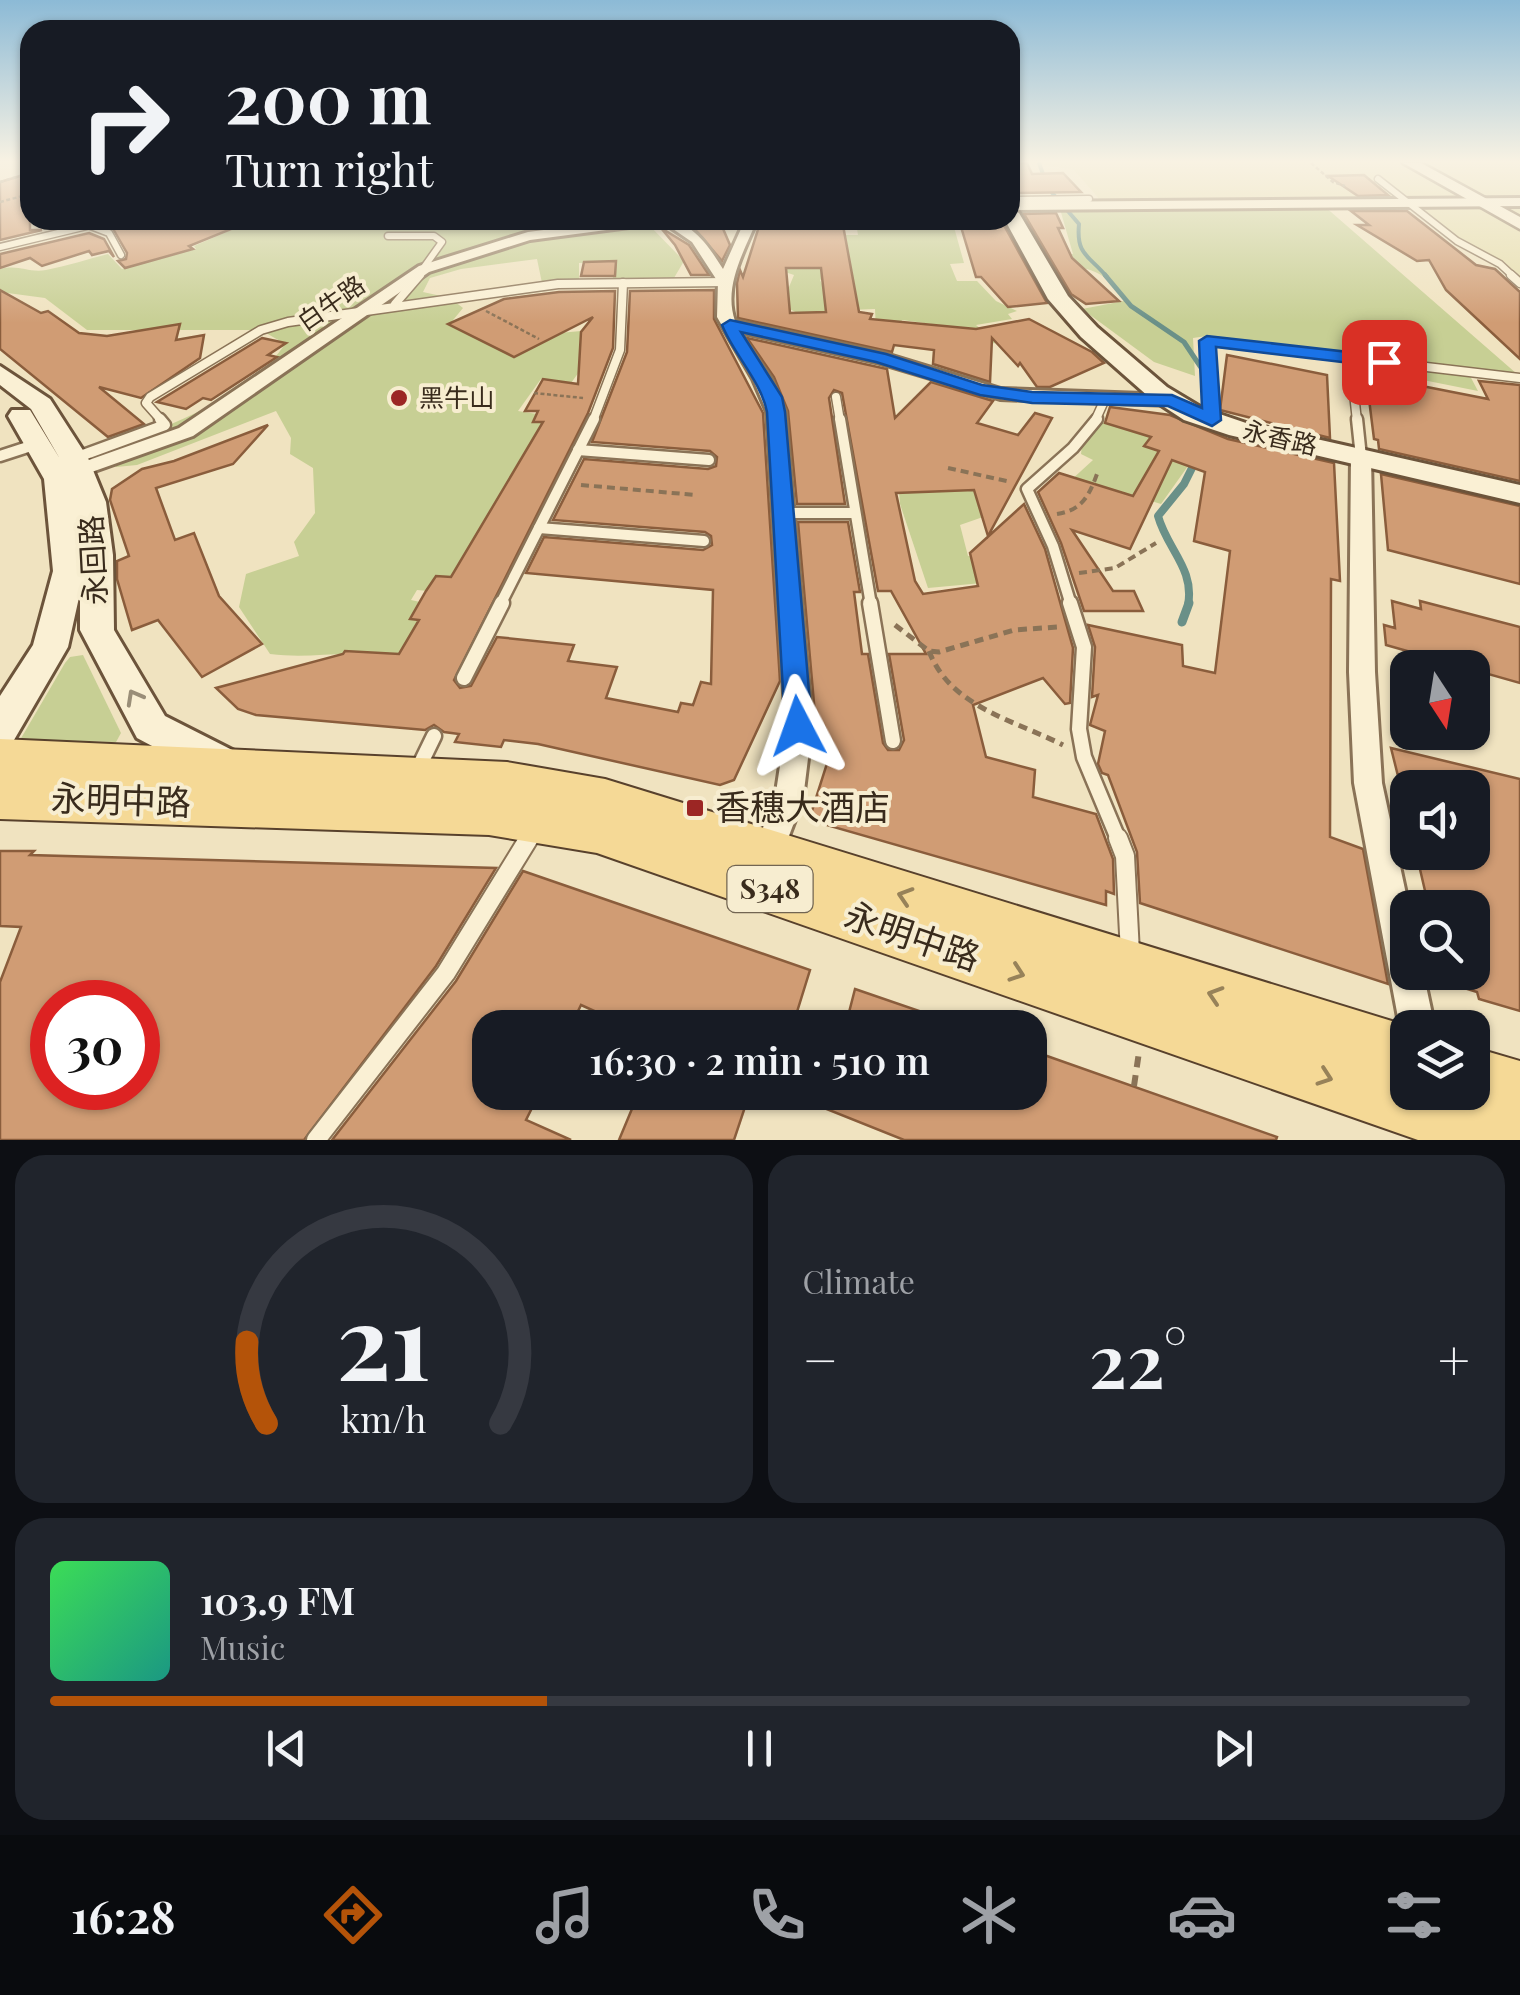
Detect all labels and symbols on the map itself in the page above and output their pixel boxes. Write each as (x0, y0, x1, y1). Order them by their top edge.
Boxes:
street label: 白牛路 (290, 267, 370, 337)
pin (1342, 320, 1427, 405)
place label: 黑牛山 (419, 380, 494, 413)
marker: 黑牛山 (388, 387, 410, 409)
street label: 永香路 (1240, 412, 1321, 461)
street label: 永回路 (70, 514, 114, 606)
north arrow (1390, 650, 1490, 750)
position arrow (746, 674, 850, 778)
one-way arrow (127, 690, 147, 708)
street label: 永明中路 (50, 773, 192, 824)
place label: 香穗大酒店 (715, 782, 890, 829)
marker: 香穗大酒店 (684, 797, 706, 819)
road number: S348 (728, 866, 812, 912)
one-way arrow (897, 888, 914, 908)
street label: 永明中路 (839, 890, 987, 980)
one-way arrow (1008, 961, 1025, 981)
speed limit sign: 30 (30, 980, 160, 1110)
one-way arrow (1207, 986, 1224, 1006)
one-way arrow (1316, 1066, 1333, 1086)

